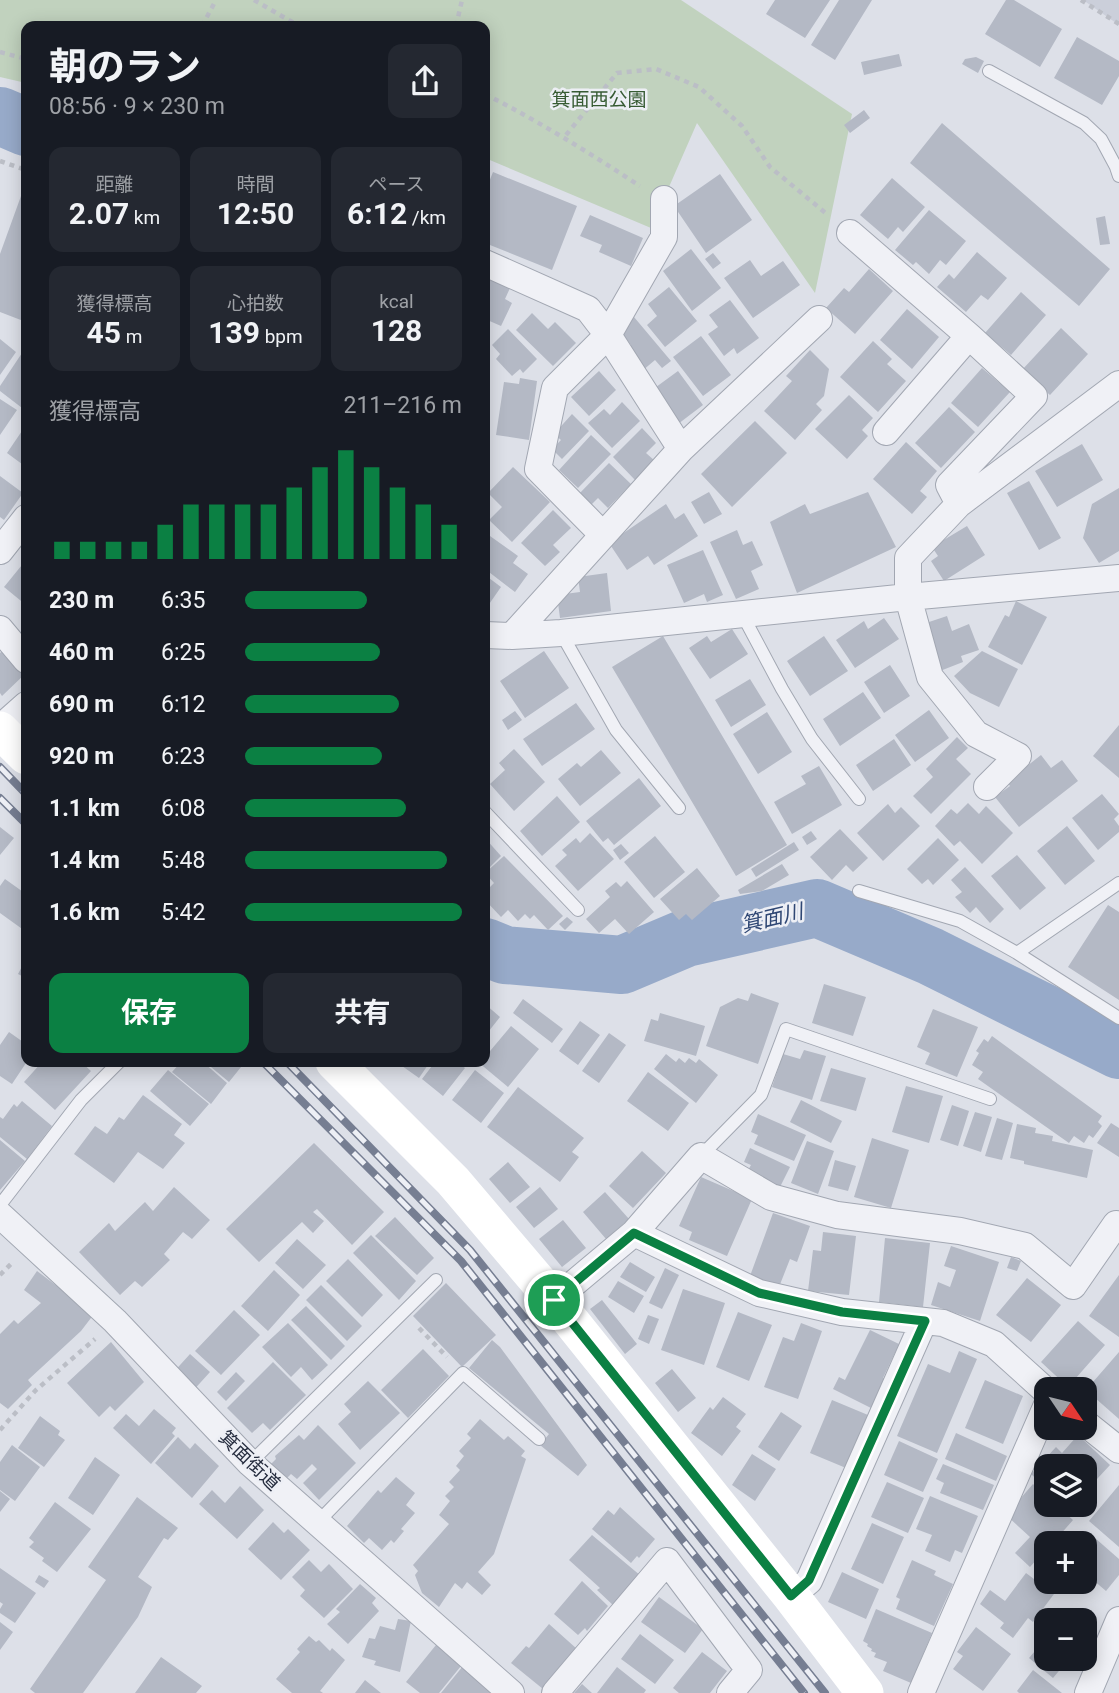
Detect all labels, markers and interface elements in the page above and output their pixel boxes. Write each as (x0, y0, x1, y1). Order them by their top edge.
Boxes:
button: share (388, 44, 462, 118)
text: 朝のラン (49, 45, 201, 89)
park label: 箕面西公園 (551, 88, 647, 111)
text: 08:56 · 9 × 230 m (49, 93, 225, 120)
text: 距離 (95, 173, 134, 196)
text: 時間 (236, 173, 275, 196)
text: ペース (368, 173, 425, 196)
text: 2.07 (69, 196, 129, 231)
text: 12:50 (217, 196, 294, 231)
text: 6:12 (347, 196, 407, 231)
text: km (129, 206, 160, 229)
text: /km (407, 206, 446, 229)
text: kcal (379, 290, 414, 313)
text: 獲得標高 (76, 292, 153, 315)
text: 心拍数 (227, 292, 284, 315)
text: 128 (371, 313, 422, 348)
text: 45 (87, 315, 121, 350)
text: 139 (208, 315, 260, 350)
text: m (121, 325, 142, 348)
text: bpm (260, 325, 303, 348)
text: 211–216 m (343, 392, 462, 419)
text: 獲得標高 (49, 398, 141, 425)
text: 230 m (49, 587, 114, 614)
text: 6:35 (161, 587, 205, 614)
text: 460 m (49, 639, 114, 666)
text: 6:25 (161, 639, 205, 666)
text: 690 m (49, 691, 114, 718)
text: 6:12 (161, 691, 205, 718)
text: 920 m (49, 743, 114, 770)
text: 6:23 (161, 743, 205, 770)
text: 1.1 km (49, 795, 120, 822)
text: 6:08 (161, 795, 205, 822)
text: 1.4 km (49, 847, 120, 874)
text: 5:48 (161, 847, 205, 874)
text: 1.6 km (49, 899, 120, 926)
text: 5:42 (161, 899, 205, 926)
water label: 箕面川 (739, 899, 807, 937)
button: 保存 (49, 973, 249, 1053)
button: 共有 (263, 973, 462, 1053)
pin (524, 1270, 584, 1330)
icon: arrive (535, 1281, 573, 1319)
north arrow (1034, 1377, 1097, 1440)
map controls (1034, 1377, 1097, 1671)
street label: 箕面街道 (214, 1426, 285, 1495)
button: layers (1034, 1454, 1097, 1517)
button: + (1034, 1531, 1097, 1594)
button: − (1034, 1608, 1097, 1671)

